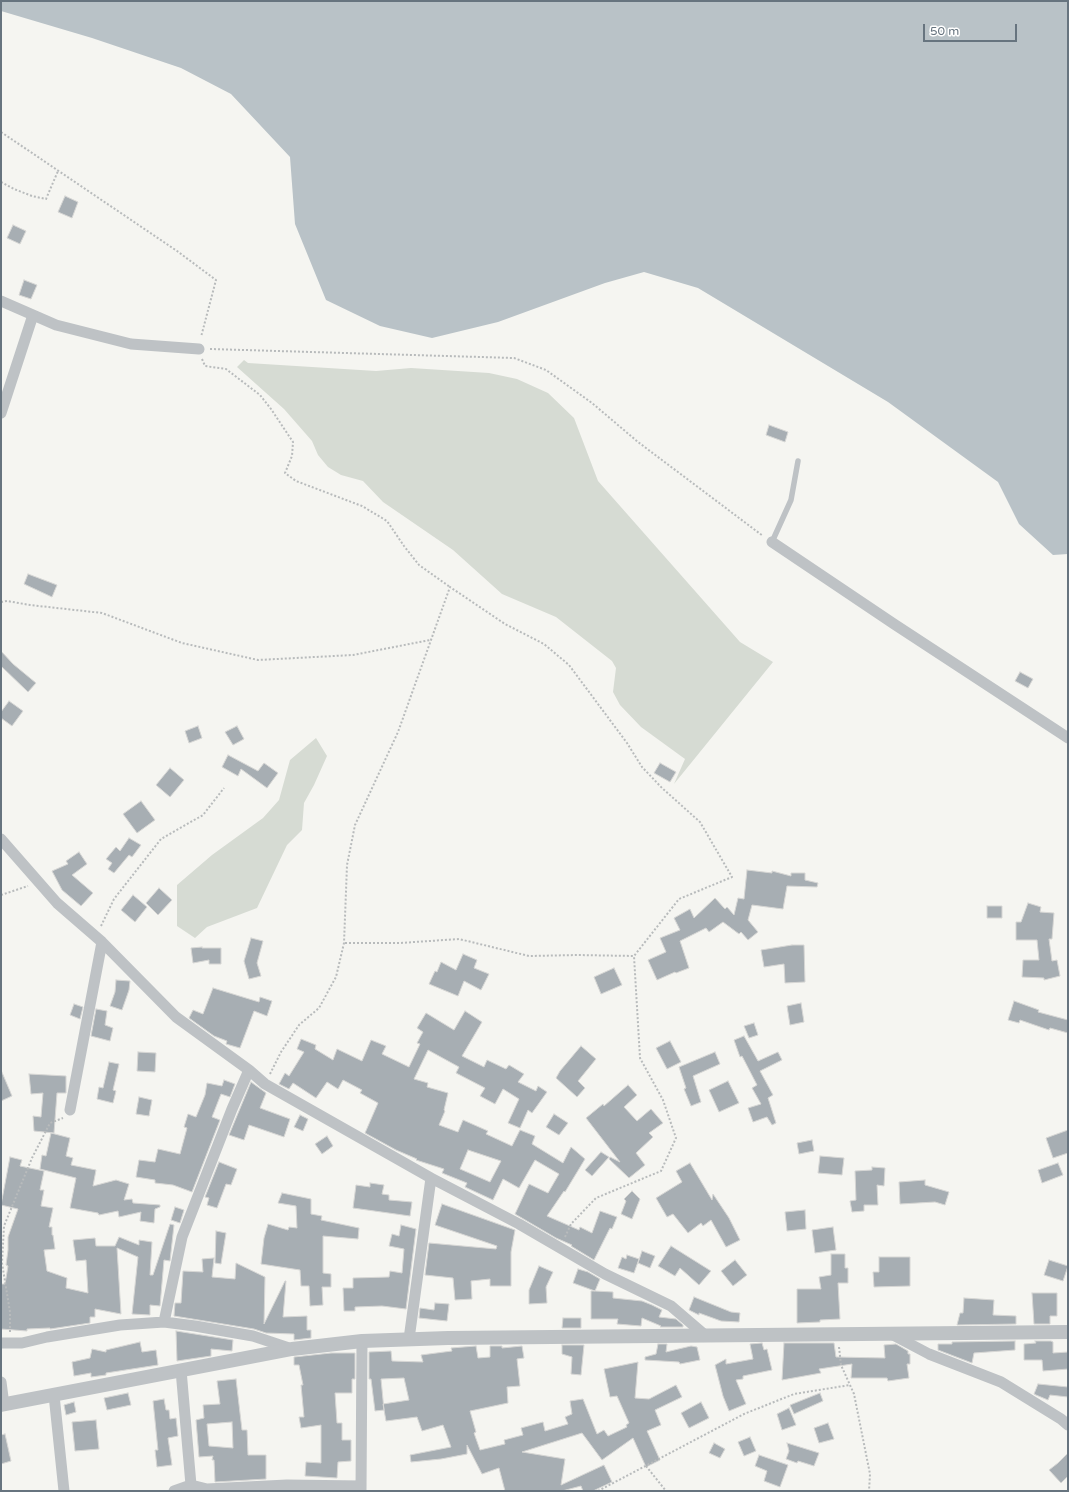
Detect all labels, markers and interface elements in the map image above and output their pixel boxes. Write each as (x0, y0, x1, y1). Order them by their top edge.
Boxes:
scale bar (925, 16, 1019, 42)
text: 50 m (930, 24, 959, 38)

